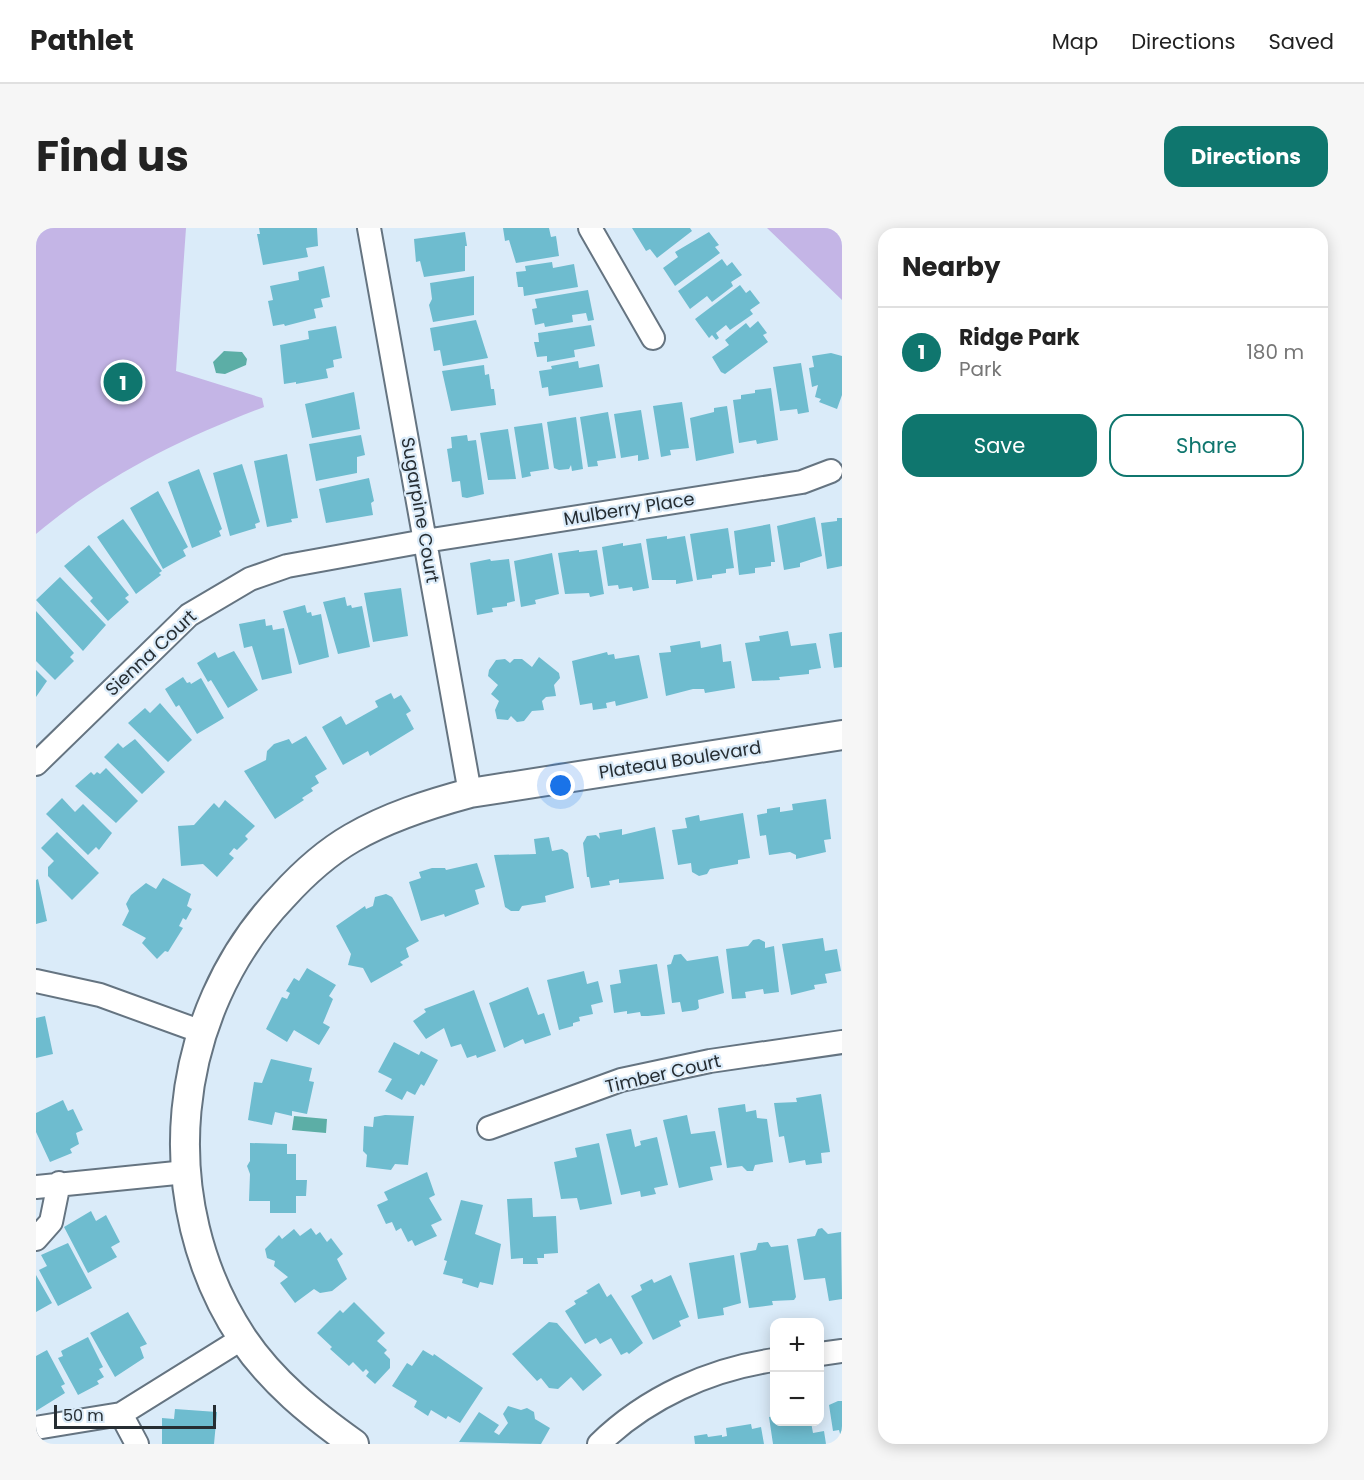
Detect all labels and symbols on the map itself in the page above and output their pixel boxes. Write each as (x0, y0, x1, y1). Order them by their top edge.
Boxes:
pin: 1 (104, 360, 142, 404)
street label: Sugarpine Court (395, 435, 446, 585)
street label: Mulberry Place (562, 486, 696, 531)
street label: Sienna Court (100, 604, 202, 701)
street label: Plateau Boulevard (597, 734, 763, 785)
your location (546, 771, 575, 800)
street label: Timber Court (603, 1048, 723, 1099)
scale bar (54, 1402, 216, 1430)

